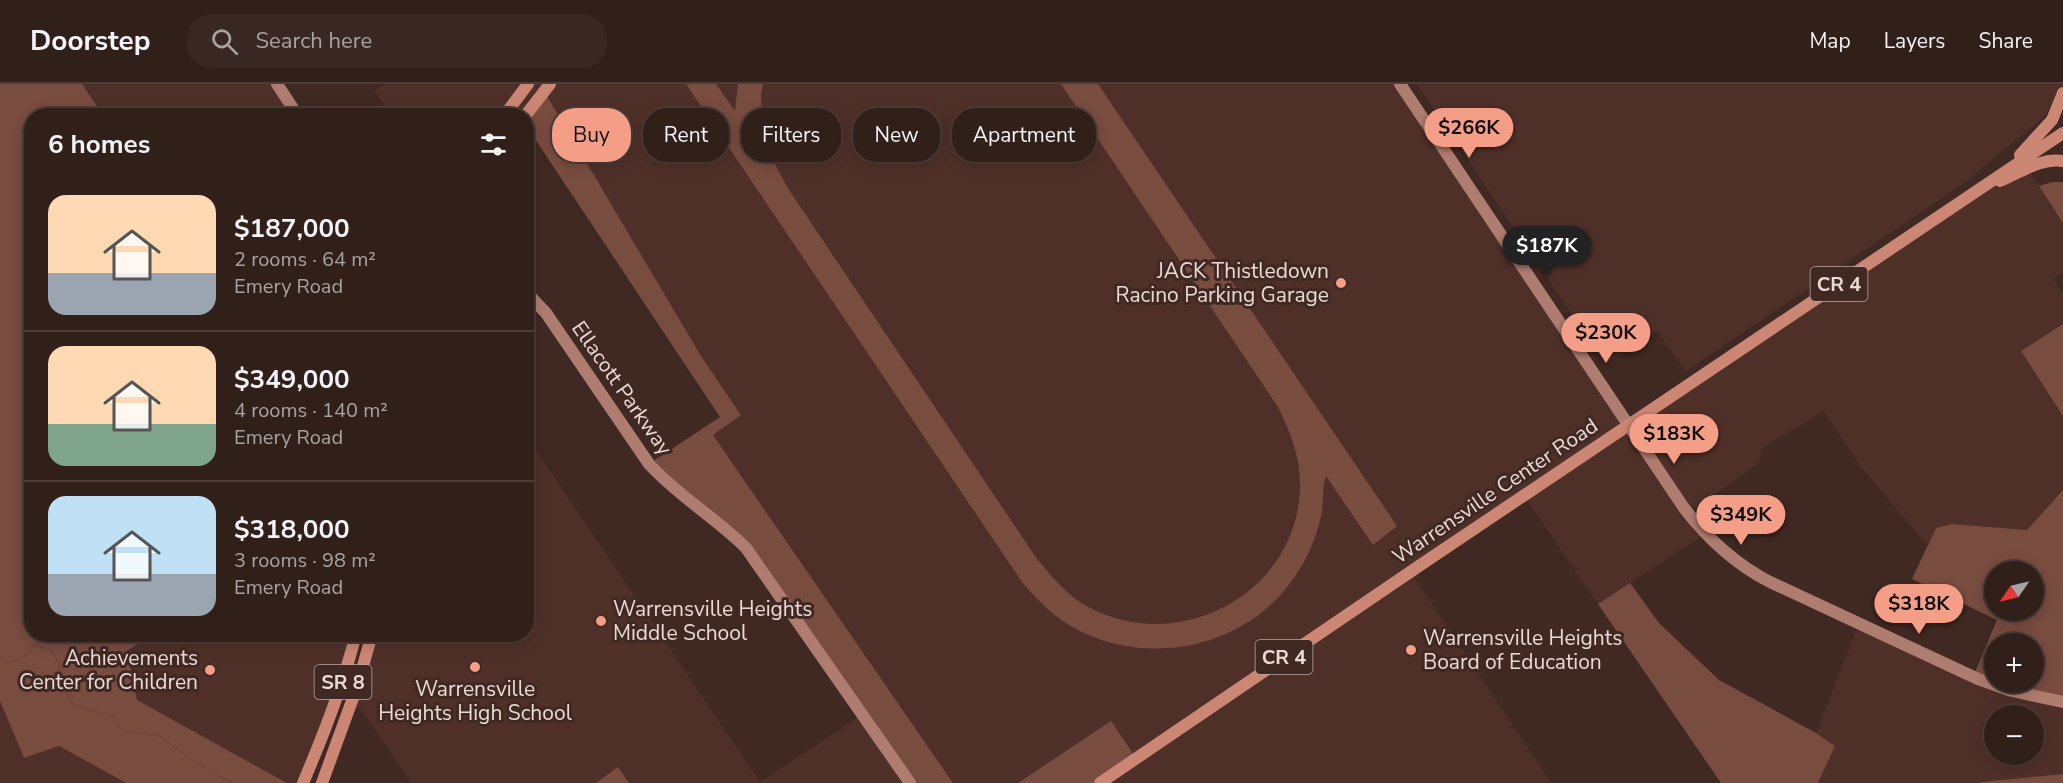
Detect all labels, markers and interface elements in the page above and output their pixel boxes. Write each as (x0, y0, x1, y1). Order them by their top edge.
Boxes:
search box (187, 14, 607, 68)
text: Doorstep (30, 22, 151, 60)
icon: search (208, 25, 241, 58)
text: Search here (256, 26, 372, 56)
text: Map (1809, 27, 1851, 55)
text: Layers (1884, 27, 1945, 55)
text: Share (1978, 27, 2033, 55)
chip: Buy (552, 108, 631, 162)
chip: Rent (643, 108, 729, 162)
chip: Filters (741, 108, 841, 162)
chip: New (853, 108, 940, 162)
chip: Apartment (952, 108, 1096, 162)
pin: $266K (1427, 108, 1511, 159)
text: $266K (1438, 114, 1500, 141)
text: 6 homes (48, 127, 150, 162)
icon: filters (477, 128, 510, 161)
text: $187,000 (234, 211, 350, 246)
icon: home (96, 219, 168, 291)
pin: $187K (1505, 226, 1589, 277)
text: $187K (1516, 232, 1578, 259)
text: 2 rooms · 64 m² (234, 246, 376, 273)
place label: JACK Thistledown Racino Parking Garage (1115, 257, 1329, 309)
road number: CR 4 (1810, 267, 1868, 301)
text: Emery Road (234, 273, 343, 300)
marker: JACK Thistledown Racino Parking Garage (1334, 276, 1348, 290)
pin: $230K (1564, 313, 1648, 364)
street label: Ellacott Parkway (565, 315, 679, 461)
text: $230K (1575, 319, 1637, 346)
text: $349,000 (234, 362, 350, 397)
icon: home (96, 370, 168, 442)
text: 4 rooms · 140 m² (234, 397, 388, 424)
street label: Warrensville Center Road (1387, 412, 1603, 570)
pin: $183K (1632, 414, 1716, 465)
text: $183K (1643, 420, 1705, 447)
text: Emery Road (234, 424, 343, 451)
pin: $349K (1699, 495, 1783, 546)
text: $349K (1710, 501, 1772, 528)
text: $318,000 (234, 512, 350, 547)
icon: home (96, 520, 168, 592)
text: 3 rooms · 98 m² (234, 547, 376, 574)
north arrow (1984, 561, 2044, 621)
map controls (1984, 561, 2044, 765)
text: Emery Road (234, 574, 343, 601)
pin: $318K (1877, 584, 1961, 635)
text: $318K (1888, 590, 1950, 617)
place label: Warrensville Heights Middle School (613, 595, 812, 647)
marker: Warrensville Heights Middle School (594, 614, 608, 628)
place label: Warrensville Heights Board of Education (1423, 624, 1622, 676)
button: + (1984, 633, 2044, 693)
road number: CR 4 (1256, 640, 1312, 674)
marker: Warrensville Heights Board of Education (1404, 643, 1418, 657)
place label: Achievements Center for Children (19, 644, 198, 696)
marker: Warrensville Heights High School (468, 660, 482, 674)
marker: Achievements Center for Children (203, 663, 217, 677)
road number: SR 8 (314, 665, 372, 699)
place label: Warrensville Heights High School (378, 675, 573, 727)
button: − (1984, 705, 2044, 765)

